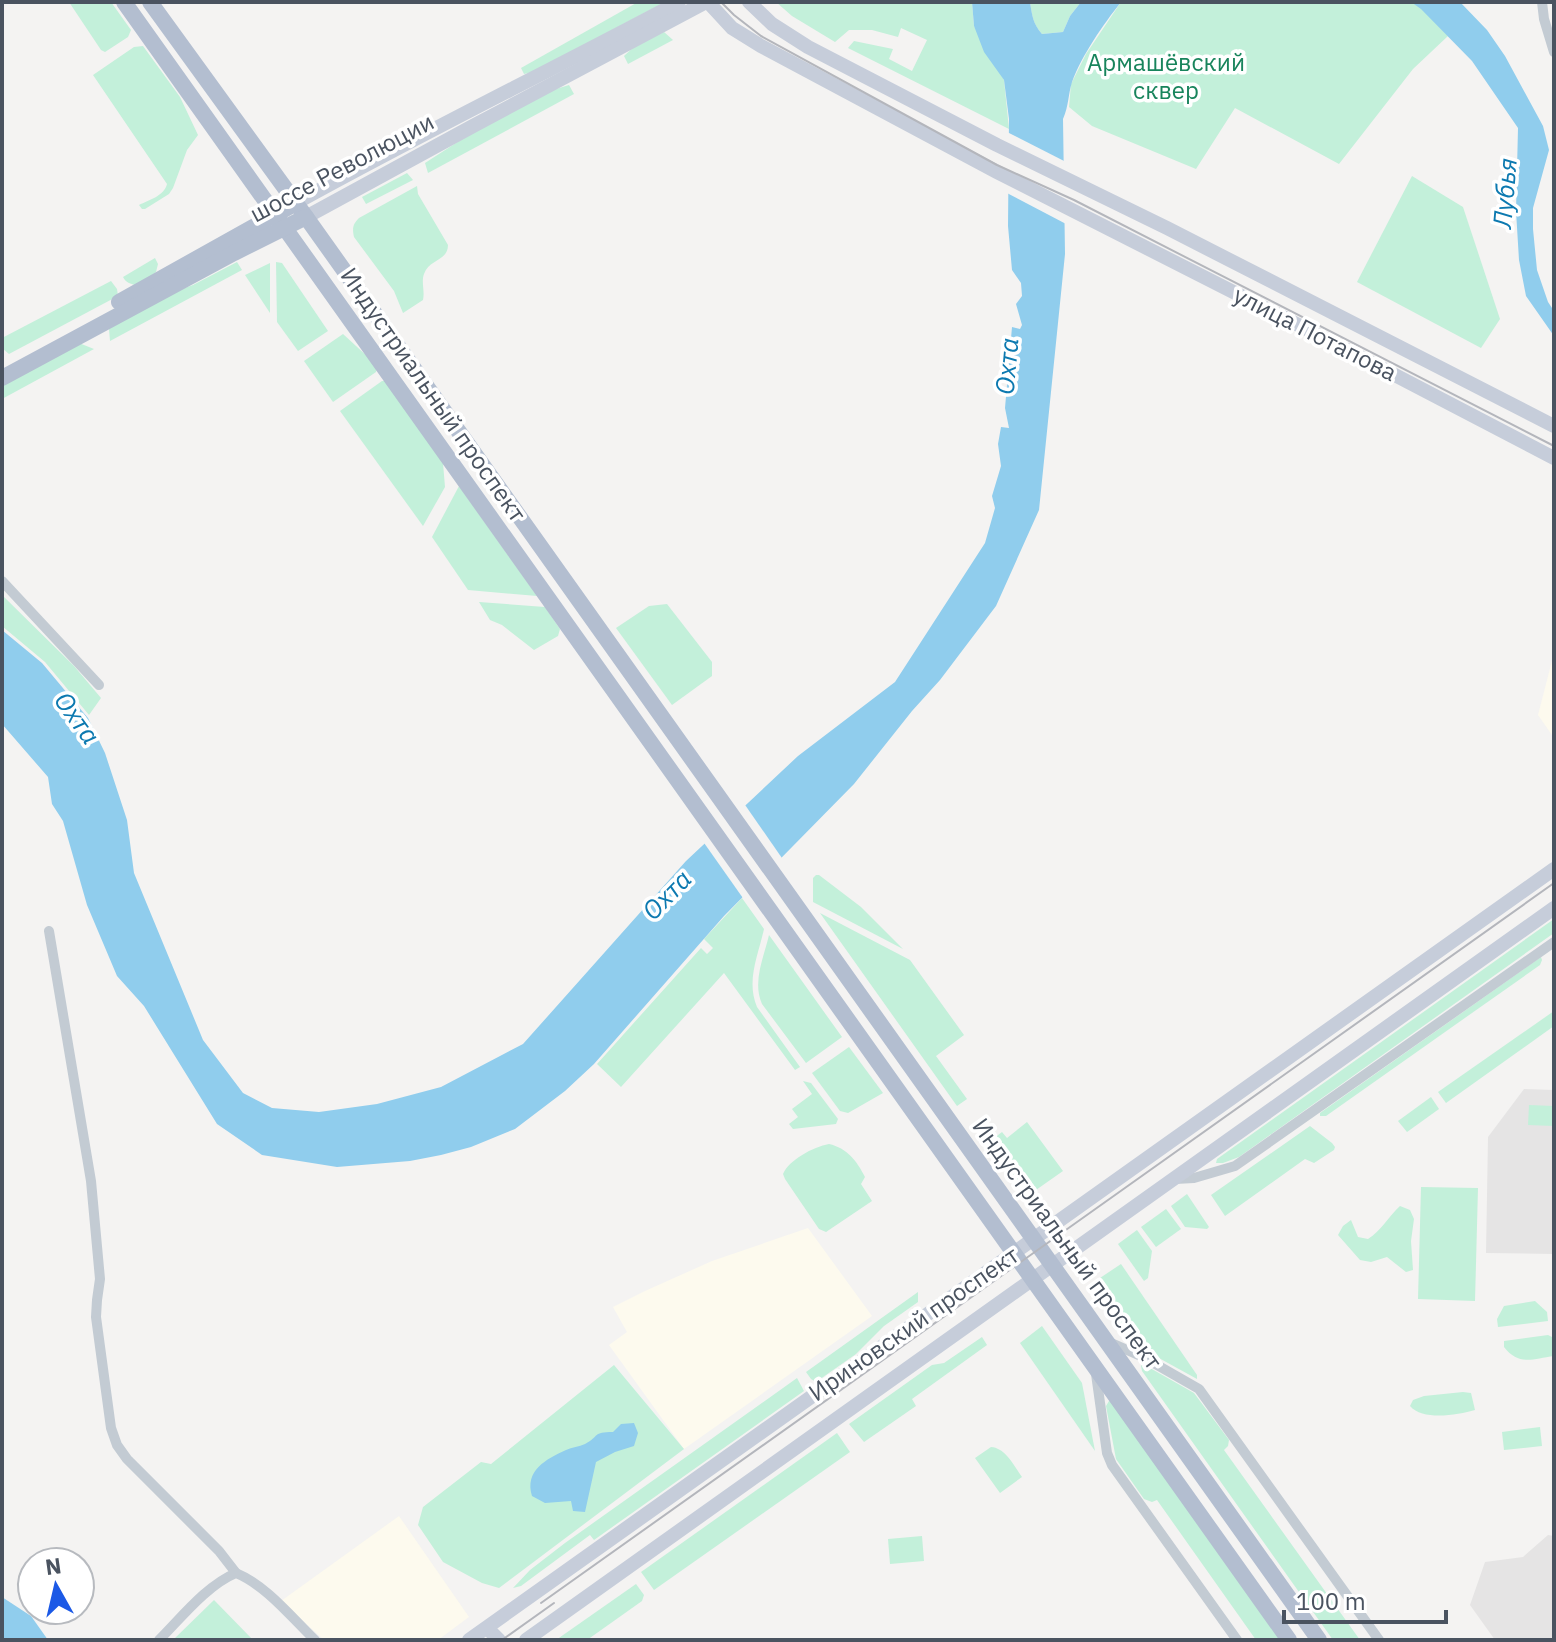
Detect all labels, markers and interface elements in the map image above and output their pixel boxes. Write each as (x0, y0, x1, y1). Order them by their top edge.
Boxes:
park label: Армашёвский сквер (1087, 46, 1245, 106)
street label: шоссе Революции (244, 105, 439, 229)
water label: Лубья (1484, 156, 1524, 232)
street label: Индустриальный проспект (334, 261, 534, 528)
street label: улица Потапова (1228, 278, 1403, 388)
water label: Охта (987, 336, 1025, 396)
water label: Охта (47, 684, 108, 751)
water label: Охта (634, 862, 698, 927)
street label: Индустриальный проспект (966, 1111, 1170, 1376)
street label: Ириновский проспект (802, 1238, 1025, 1408)
north arrow (16, 1546, 96, 1626)
text: N (43, 1550, 63, 1581)
scale bar (1284, 1574, 1446, 1624)
text: 100 m (1296, 1585, 1366, 1617)

